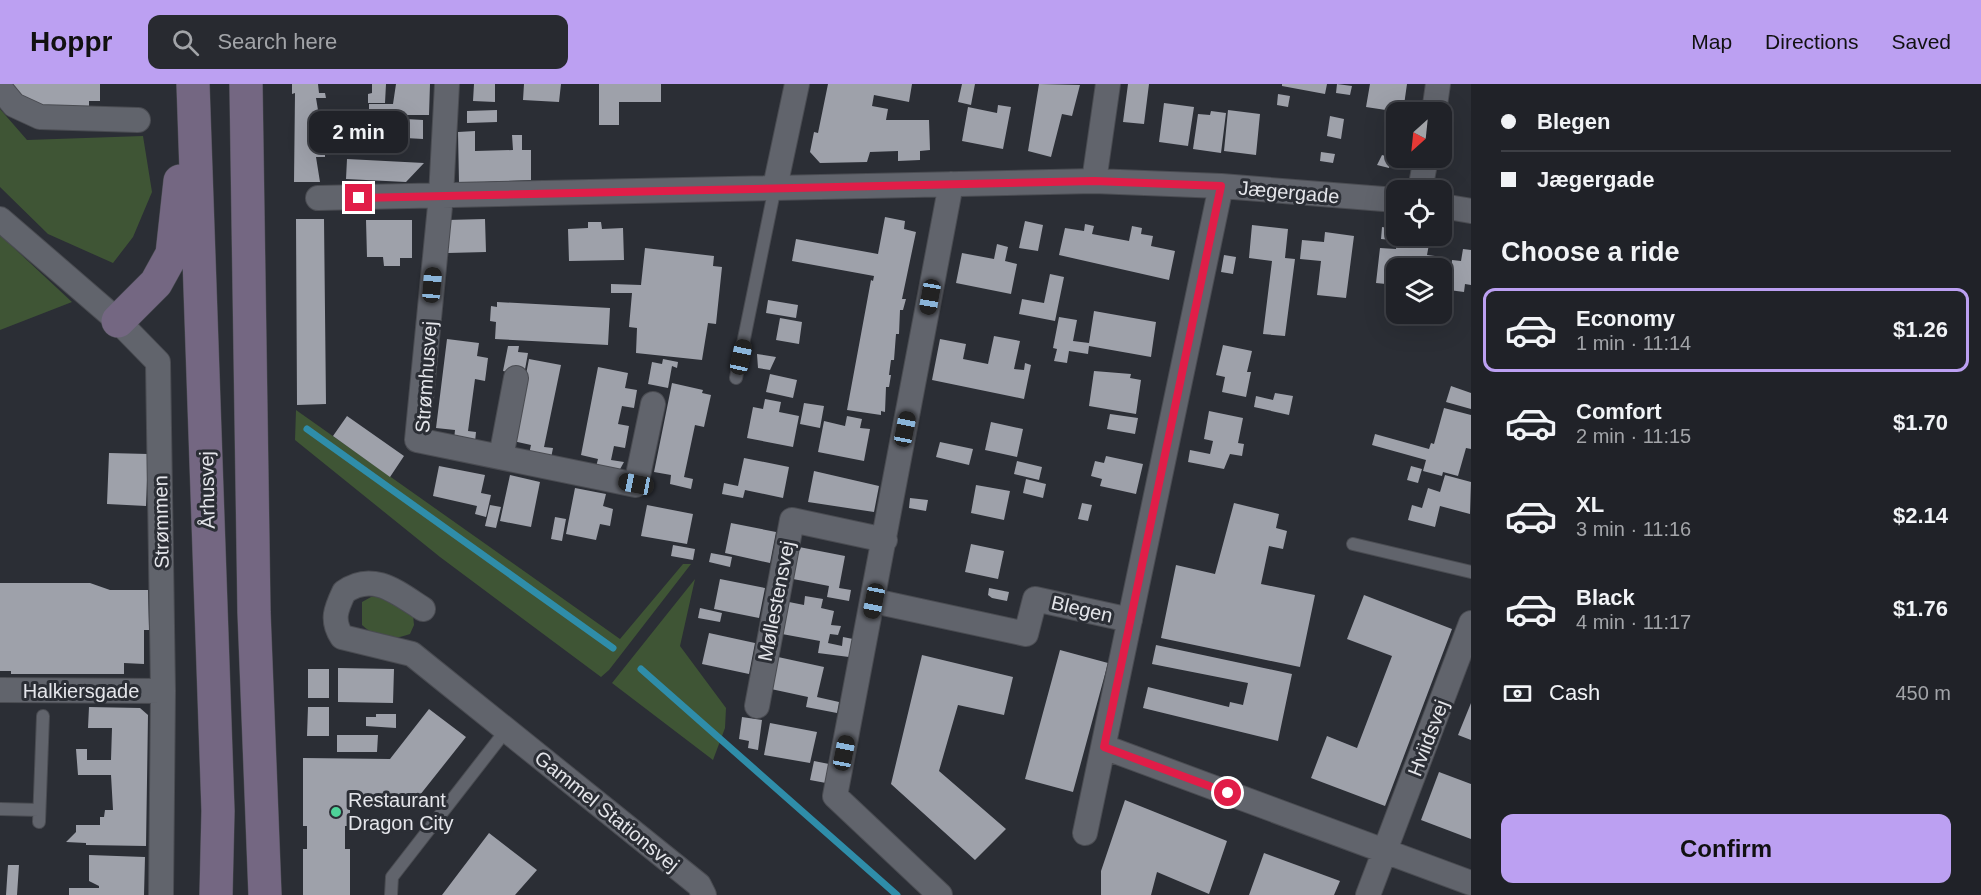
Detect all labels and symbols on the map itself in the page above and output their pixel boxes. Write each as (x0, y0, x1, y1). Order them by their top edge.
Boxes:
north arrow (1386, 102, 1452, 168)
callout: 2 min (310, 111, 409, 153)
street label: Jægergade (1238, 177, 1340, 207)
route end (345, 184, 372, 211)
car (421, 266, 443, 304)
car (918, 278, 942, 316)
street label: Strømhusvej (411, 320, 441, 434)
car (728, 338, 754, 376)
car (893, 410, 917, 448)
street label: Århusvej (195, 451, 219, 529)
car (617, 472, 655, 496)
street label: Strømmen (149, 475, 173, 569)
street label: Møllestensvej (754, 539, 798, 663)
car (862, 582, 886, 620)
street label: Blegen (1049, 591, 1115, 627)
street label: Halkiersgade (23, 680, 139, 702)
street label: Hviidsvej (1403, 697, 1453, 779)
car (832, 734, 856, 772)
street label: Gammel Stationsvej (531, 746, 683, 876)
route start (1214, 779, 1241, 806)
place label: Restaurant Dragon City (348, 789, 454, 834)
marker: Restaurant Dragon City (329, 805, 343, 819)

